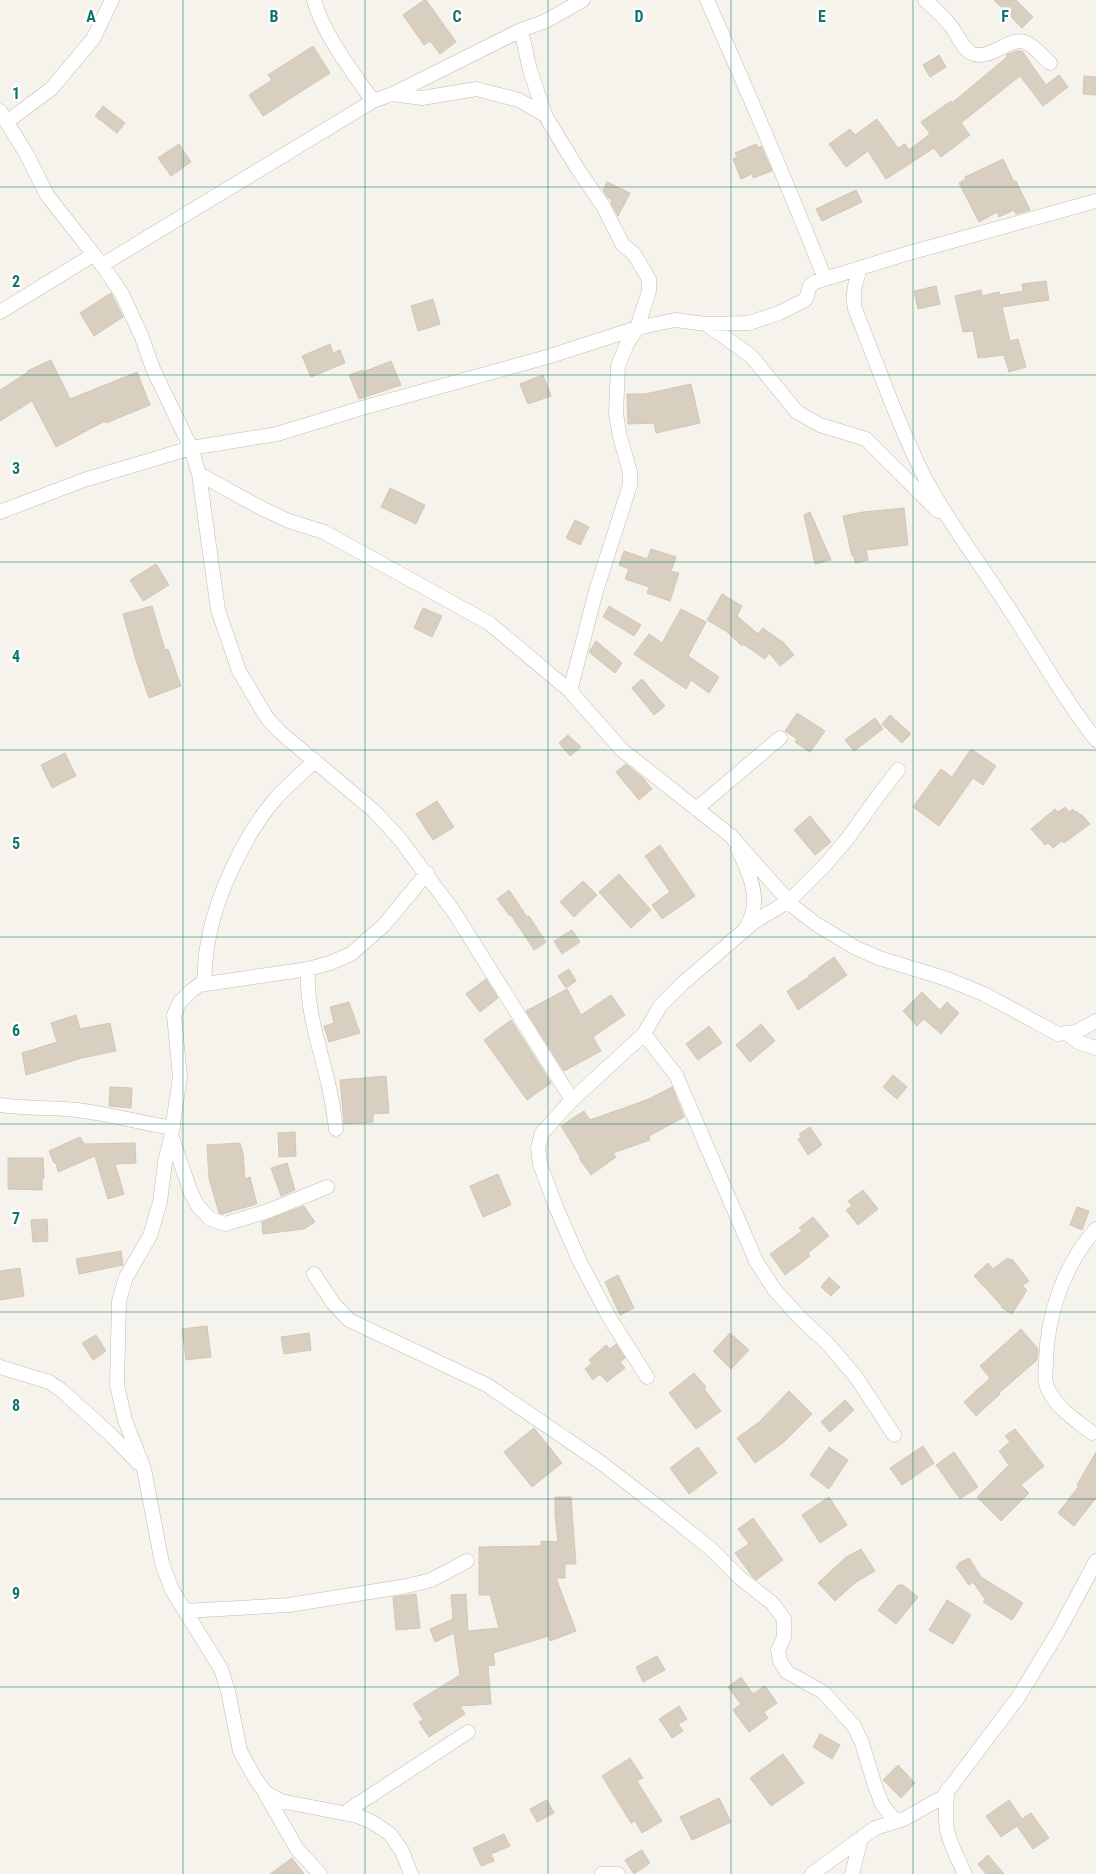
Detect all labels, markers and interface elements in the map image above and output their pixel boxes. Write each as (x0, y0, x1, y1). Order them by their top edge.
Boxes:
text: A (86, 7, 96, 26)
text: B (270, 7, 279, 26)
text: C (452, 7, 462, 26)
text: D (634, 7, 644, 26)
text: E (818, 7, 826, 26)
text: F (1001, 7, 1009, 26)
text: 1 (12, 84, 20, 103)
text: 2 (12, 272, 20, 291)
text: 3 (12, 459, 20, 478)
text: 4 (12, 647, 20, 666)
text: 5 (12, 834, 20, 853)
text: 6 (12, 1021, 20, 1040)
text: 7 (12, 1209, 20, 1228)
text: 8 (12, 1396, 20, 1415)
text: 9 (12, 1584, 20, 1603)

